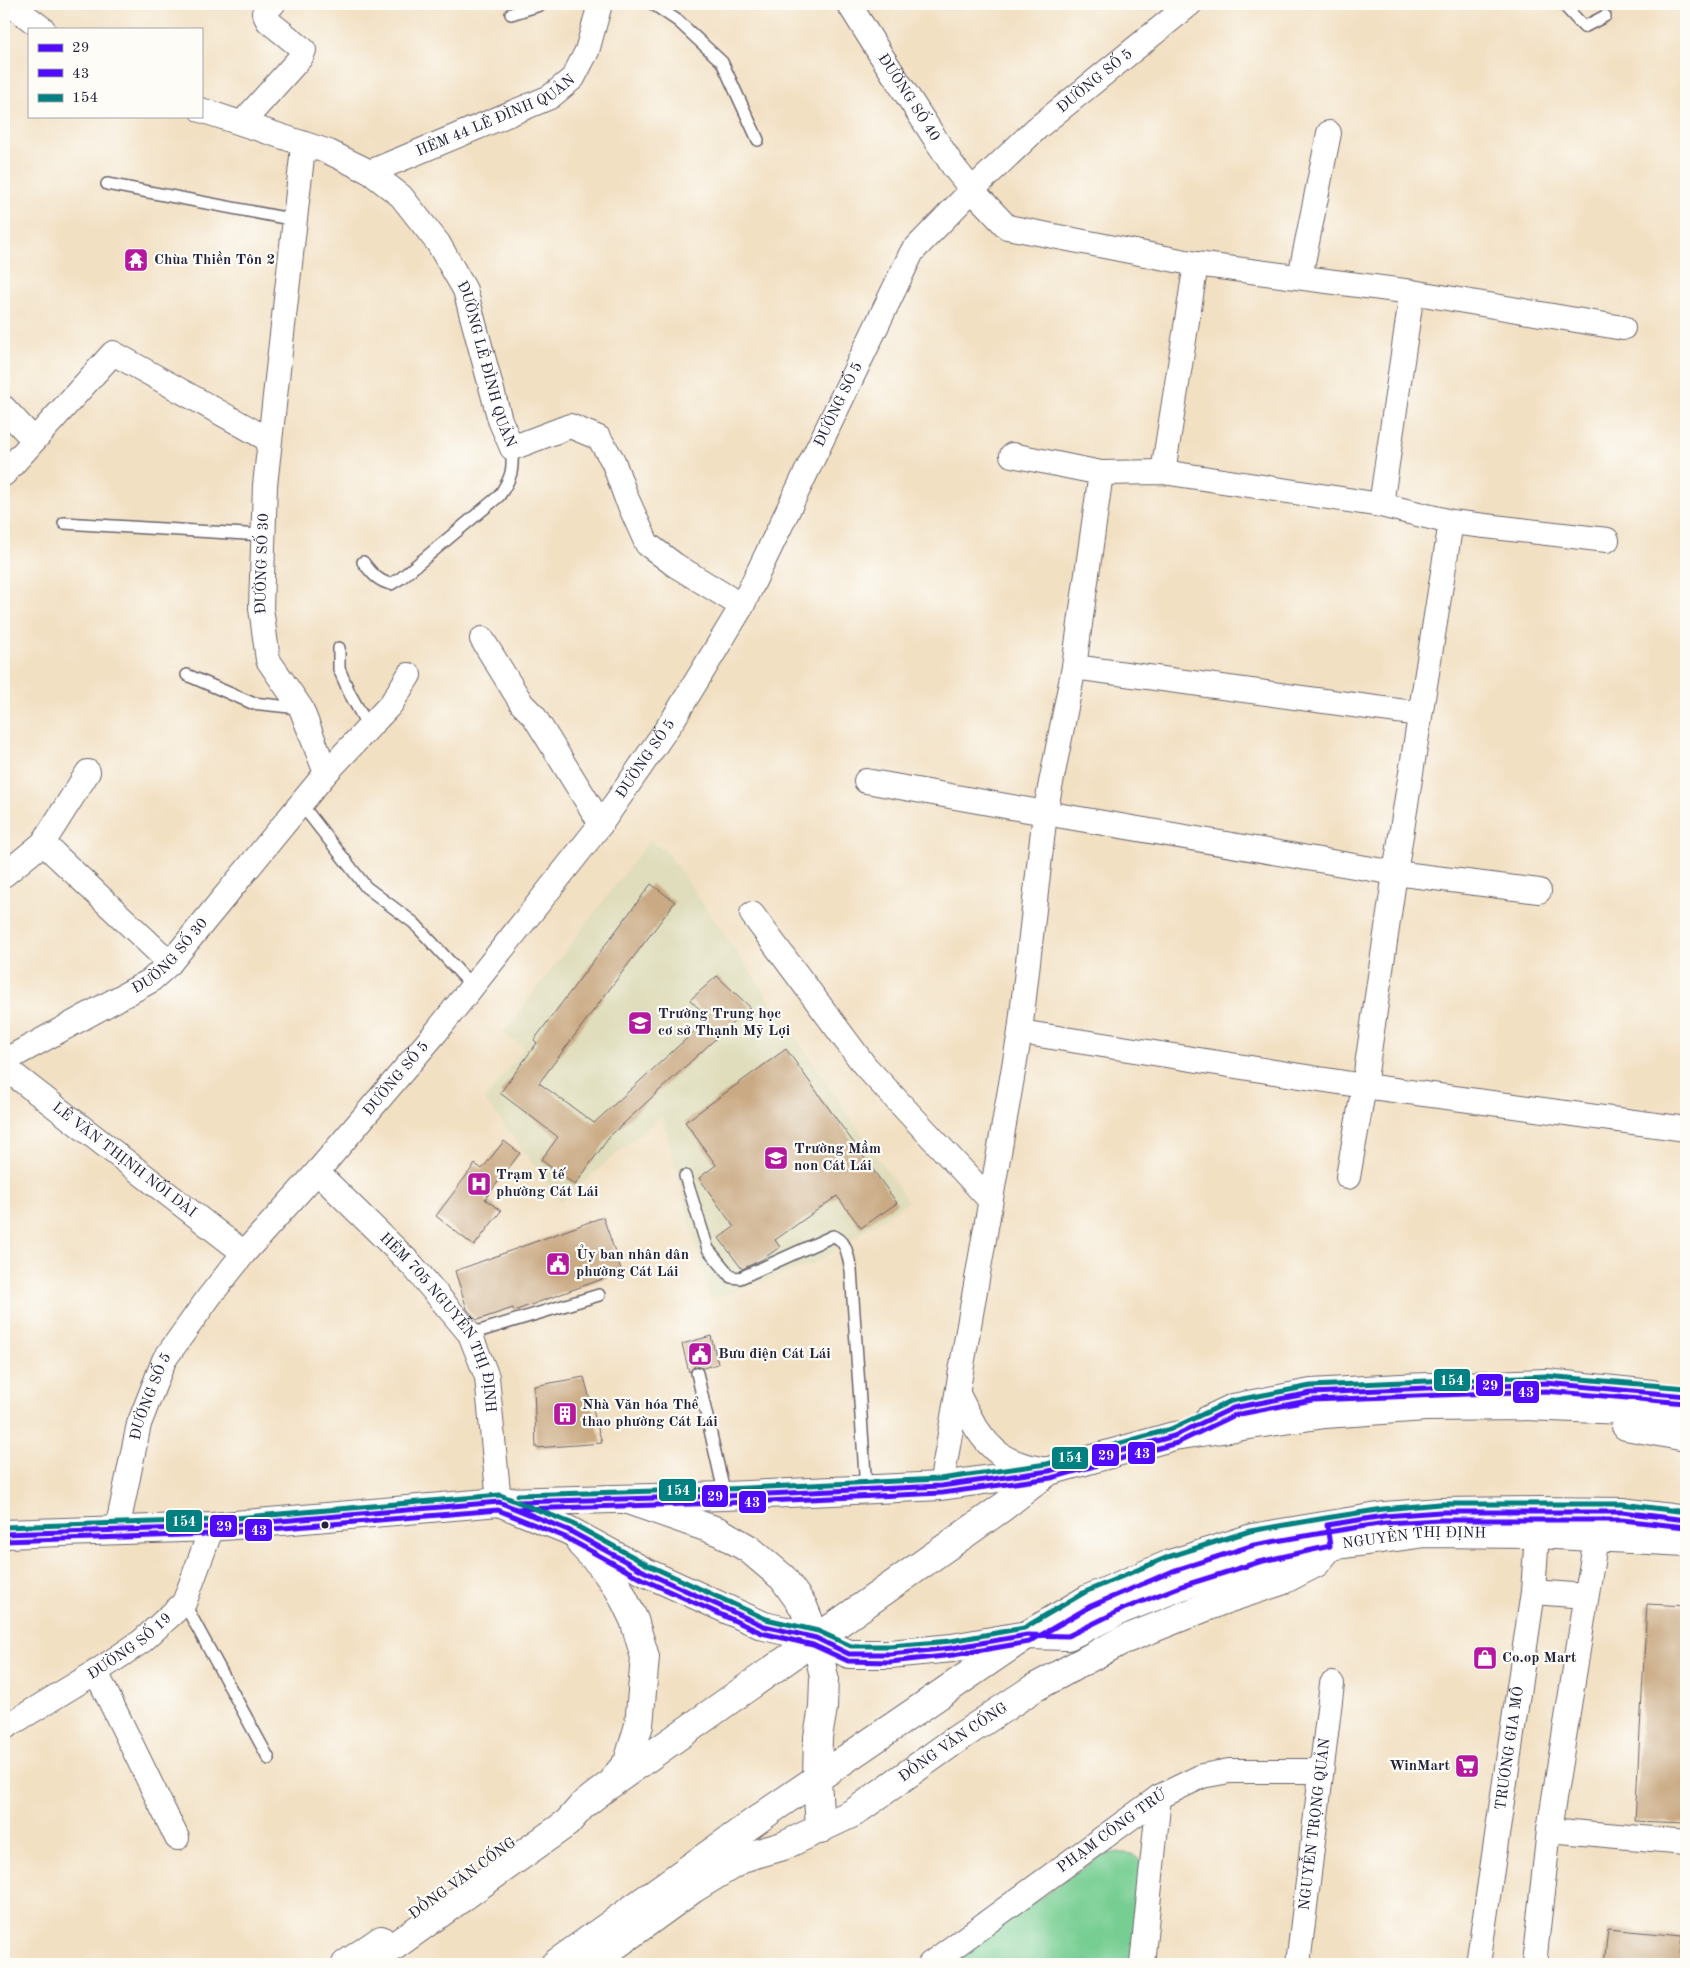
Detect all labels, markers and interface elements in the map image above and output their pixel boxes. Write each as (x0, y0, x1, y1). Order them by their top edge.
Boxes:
legend (28, 28, 202, 118)
text: 29 (72, 41, 89, 56)
street label: ĐƯỜNG SỐ 5 (1054, 46, 1135, 116)
street label: ĐƯỜNG SỐ 40 (875, 51, 942, 144)
text: 43 (72, 67, 89, 82)
street label: HẺM 44 LÊ ĐÌNH QUẢN (414, 72, 578, 159)
text: 154 (72, 91, 98, 106)
temple icon: Chùa Thiền Tôn 2 (123, 247, 149, 273)
place label: Chùa Thiền Tôn 2 (154, 251, 275, 268)
street label: ĐƯỜNG LÊ ĐÌNH QUẢN (454, 278, 519, 450)
street label: ĐƯỜNG SỐ 5 (812, 360, 865, 449)
street label: ĐƯỜNG SỐ 30 (250, 513, 272, 615)
street label: ĐƯỜNG SỐ 5 (614, 717, 678, 801)
street label: ĐƯỜNG SỐ 30 (130, 916, 211, 997)
place label: Trường Trung học cơ sở Thạnh Mỹ Lợi (658, 1007, 790, 1039)
school or university icon: Trường Trung học cơ sở Thạnh Mỹ Lợi (627, 1010, 653, 1036)
street label: ĐƯỜNG SỐ 5 (361, 1039, 432, 1119)
street label: LÊ VĂN THỊNH NỐI DÀI (49, 1100, 199, 1221)
place label: Trường Mầm non Cát Lái (794, 1140, 881, 1174)
school or university icon: Trường Mầm non Cát Lái (763, 1145, 789, 1171)
place label: Trạm Y tế phường Cát Lái (496, 1167, 599, 1200)
hospital icon: Trạm Y tế phường Cát Lái (466, 1171, 492, 1197)
street label: HẺM 705 NGUYỄN THỊ ĐỊNH (377, 1230, 498, 1413)
place label: Ủy ban nhân dân phường Cát Lái (576, 1244, 689, 1280)
public building icon: Ủy ban nhân dân phường Cát Lái (545, 1251, 571, 1277)
public building icon: Bưu điện Cát Lái (687, 1341, 713, 1367)
place label: Bưu điện Cát Lái (718, 1347, 831, 1362)
street label: ĐƯỜNG SỐ 5 (128, 1350, 174, 1441)
line badge: 154 (1433, 1368, 1471, 1392)
line badge: 29 (1475, 1373, 1504, 1397)
text: 154 (1440, 1374, 1464, 1388)
text: 29 (1482, 1379, 1498, 1393)
line badge: 43 (1512, 1380, 1540, 1404)
text: 43 (1518, 1386, 1534, 1400)
place label: Nhà Văn hóa Thể thao phường Cát Lái (582, 1396, 718, 1430)
building icon: Nhà Văn hóa Thể thao phường Cát Lái (552, 1401, 578, 1427)
line badge: 43 (1127, 1441, 1156, 1465)
line badge: 29 (1091, 1443, 1120, 1467)
line badge: 154 (1051, 1446, 1089, 1470)
text: 43 (1134, 1447, 1150, 1461)
text: 29 (1098, 1449, 1114, 1463)
text: 154 (1058, 1451, 1082, 1465)
line badge: 154 (658, 1478, 697, 1502)
text: 154 (666, 1484, 690, 1498)
line badge: 29 (701, 1484, 729, 1508)
text: 29 (707, 1490, 723, 1504)
line badge: 43 (738, 1490, 767, 1514)
text: 43 (744, 1496, 760, 1510)
line badge: 154 (165, 1509, 203, 1533)
line badge: 29 (209, 1514, 238, 1538)
text: 154 (172, 1515, 196, 1529)
line badge: 43 (244, 1518, 273, 1542)
text: 29 (216, 1520, 232, 1534)
unlabelled marker (320, 1520, 330, 1530)
text: 43 (251, 1524, 267, 1538)
street label: NGUYỄN THỊ ĐỊNH (1341, 1525, 1486, 1552)
street label: ĐƯỜNG SỐ 19 (85, 1610, 175, 1683)
shop icon: Co.op Mart (1472, 1645, 1498, 1671)
place label: Co.op Mart (1502, 1651, 1577, 1666)
street label: TRƯƠNG GIA MÔ (1493, 1685, 1526, 1811)
street label: ĐỒNG VĂN CỐNG (896, 1700, 1011, 1785)
street label: NGUYỄN TRỌNG QUẢN (1297, 1737, 1333, 1911)
supermarket icon: WinMart (1454, 1753, 1480, 1779)
place label: WinMart (1389, 1759, 1451, 1774)
street label: PHẠM CÔNG TRỨ (1055, 1784, 1168, 1876)
street label: ĐỒNG VĂN CỐNG (403, 1830, 519, 1923)

